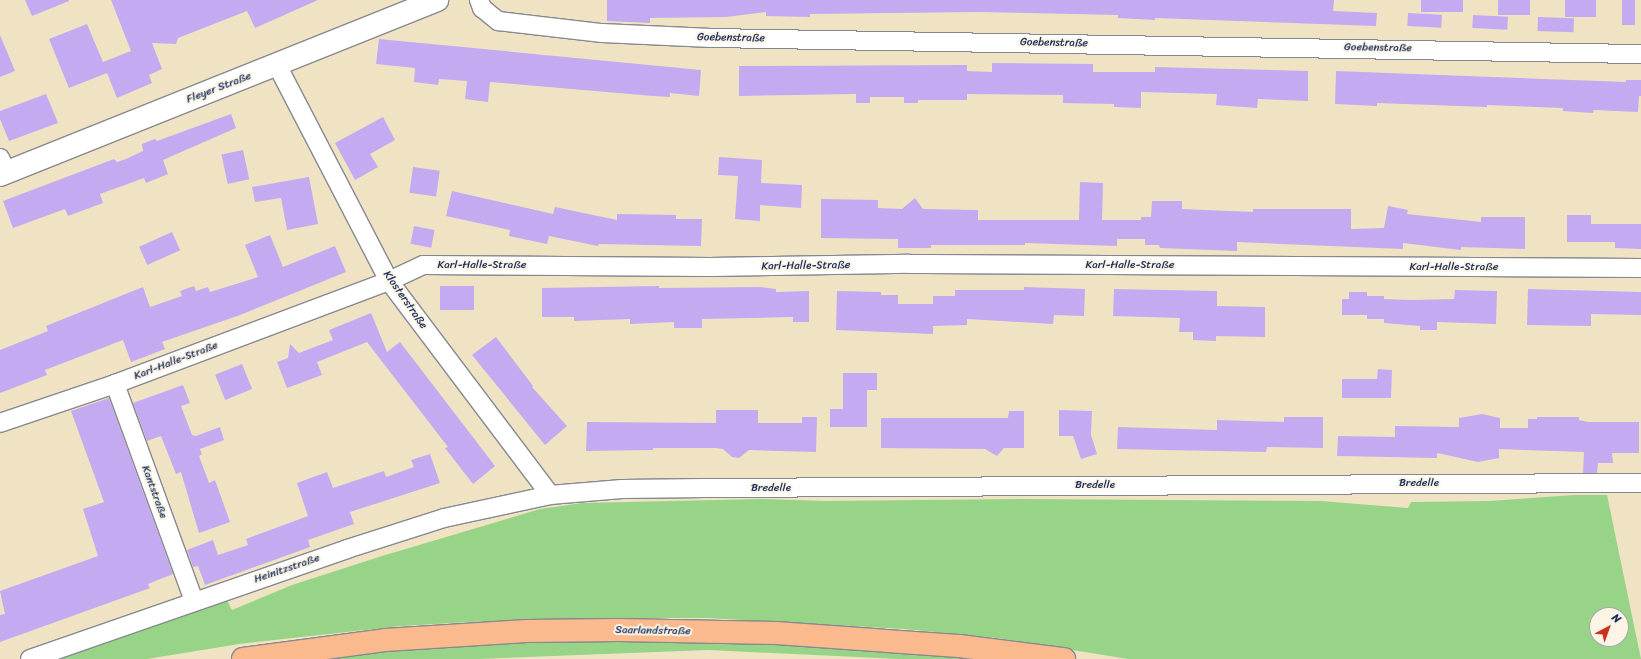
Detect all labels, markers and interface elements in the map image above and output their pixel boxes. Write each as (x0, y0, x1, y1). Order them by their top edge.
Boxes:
street label: Goebenstraße (697, 31, 765, 45)
street label: Goebenstraße (1020, 36, 1088, 50)
street label: Goebenstraße (1344, 41, 1412, 55)
street label: Fleyer Straße (185, 70, 253, 106)
street label: Karl-Halle-Straße (438, 258, 526, 272)
street label: Karl-Halle-Straße (1086, 258, 1174, 272)
street label: Karl-Halle-Straße (761, 259, 851, 273)
street label: Karl-Halle-Straße (1410, 260, 1498, 274)
street label: Klosterstraße (380, 268, 430, 332)
street label: Karl-Halle-Straße (132, 339, 220, 383)
street label: Kantstraße (138, 464, 170, 520)
street label: Bredelle (1399, 476, 1439, 490)
street label: Bredelle (1075, 478, 1115, 492)
street label: Bredelle (751, 481, 791, 495)
street label: Heinitzstraße (252, 552, 322, 586)
north arrow (1589, 607, 1629, 647)
text: N (1607, 609, 1626, 628)
street label: Saarlandstraße (615, 624, 691, 638)

